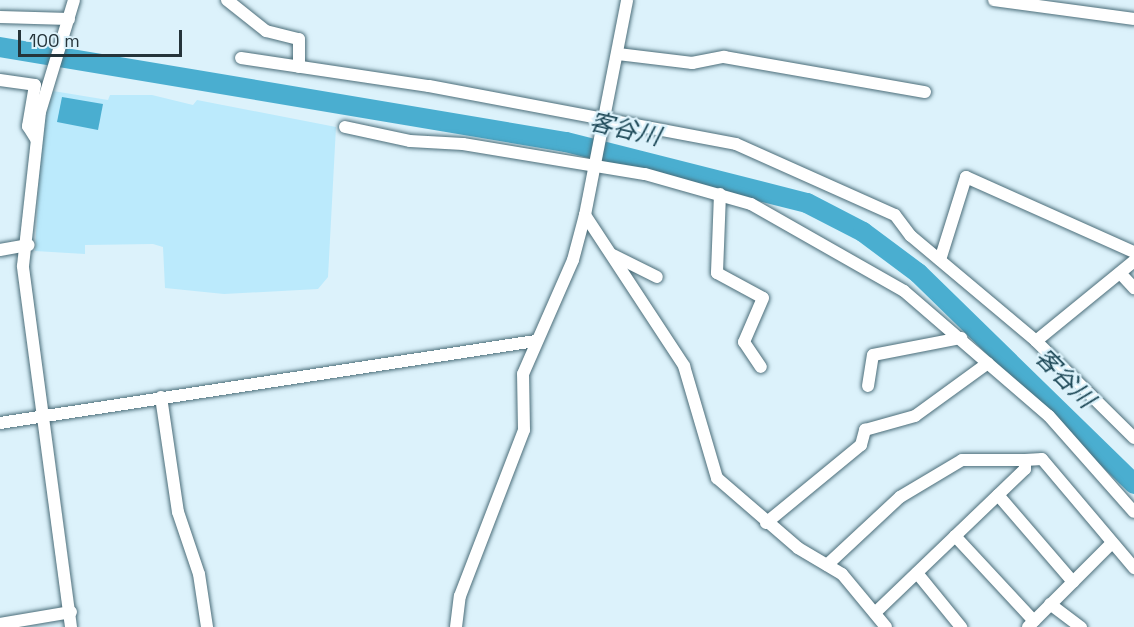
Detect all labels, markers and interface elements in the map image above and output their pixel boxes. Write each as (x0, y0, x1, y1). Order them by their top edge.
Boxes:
scale bar (21, 18, 184, 56)
text: 100 m (29, 29, 80, 52)
water label: 客谷川 (587, 107, 663, 151)
water label: 客谷川 (1029, 342, 1101, 414)

